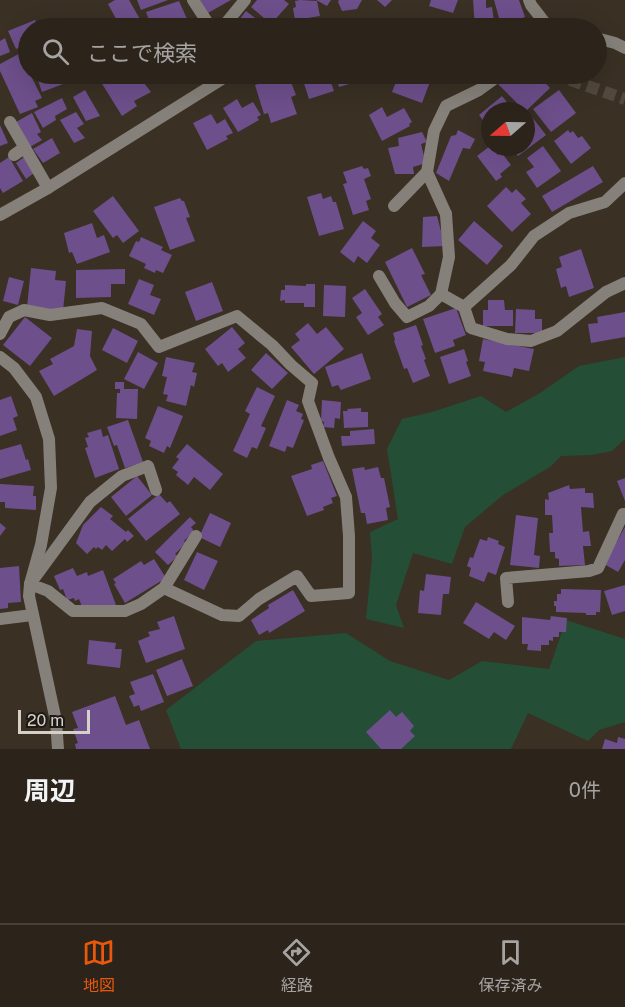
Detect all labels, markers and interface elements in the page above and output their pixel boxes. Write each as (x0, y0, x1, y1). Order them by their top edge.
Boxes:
search box (18, 18, 607, 84)
icon: search (39, 35, 72, 68)
text: ここで検索 (87, 40, 197, 66)
north arrow (481, 102, 535, 156)
scale bar (18, 707, 90, 734)
text: 20 m (27, 711, 64, 730)
text: 周辺 (24, 775, 76, 806)
text: 0件 (569, 778, 601, 802)
tab: 地図 (82, 936, 115, 996)
tab: 経路 (280, 936, 313, 996)
tab: 保存済み (478, 936, 542, 996)

